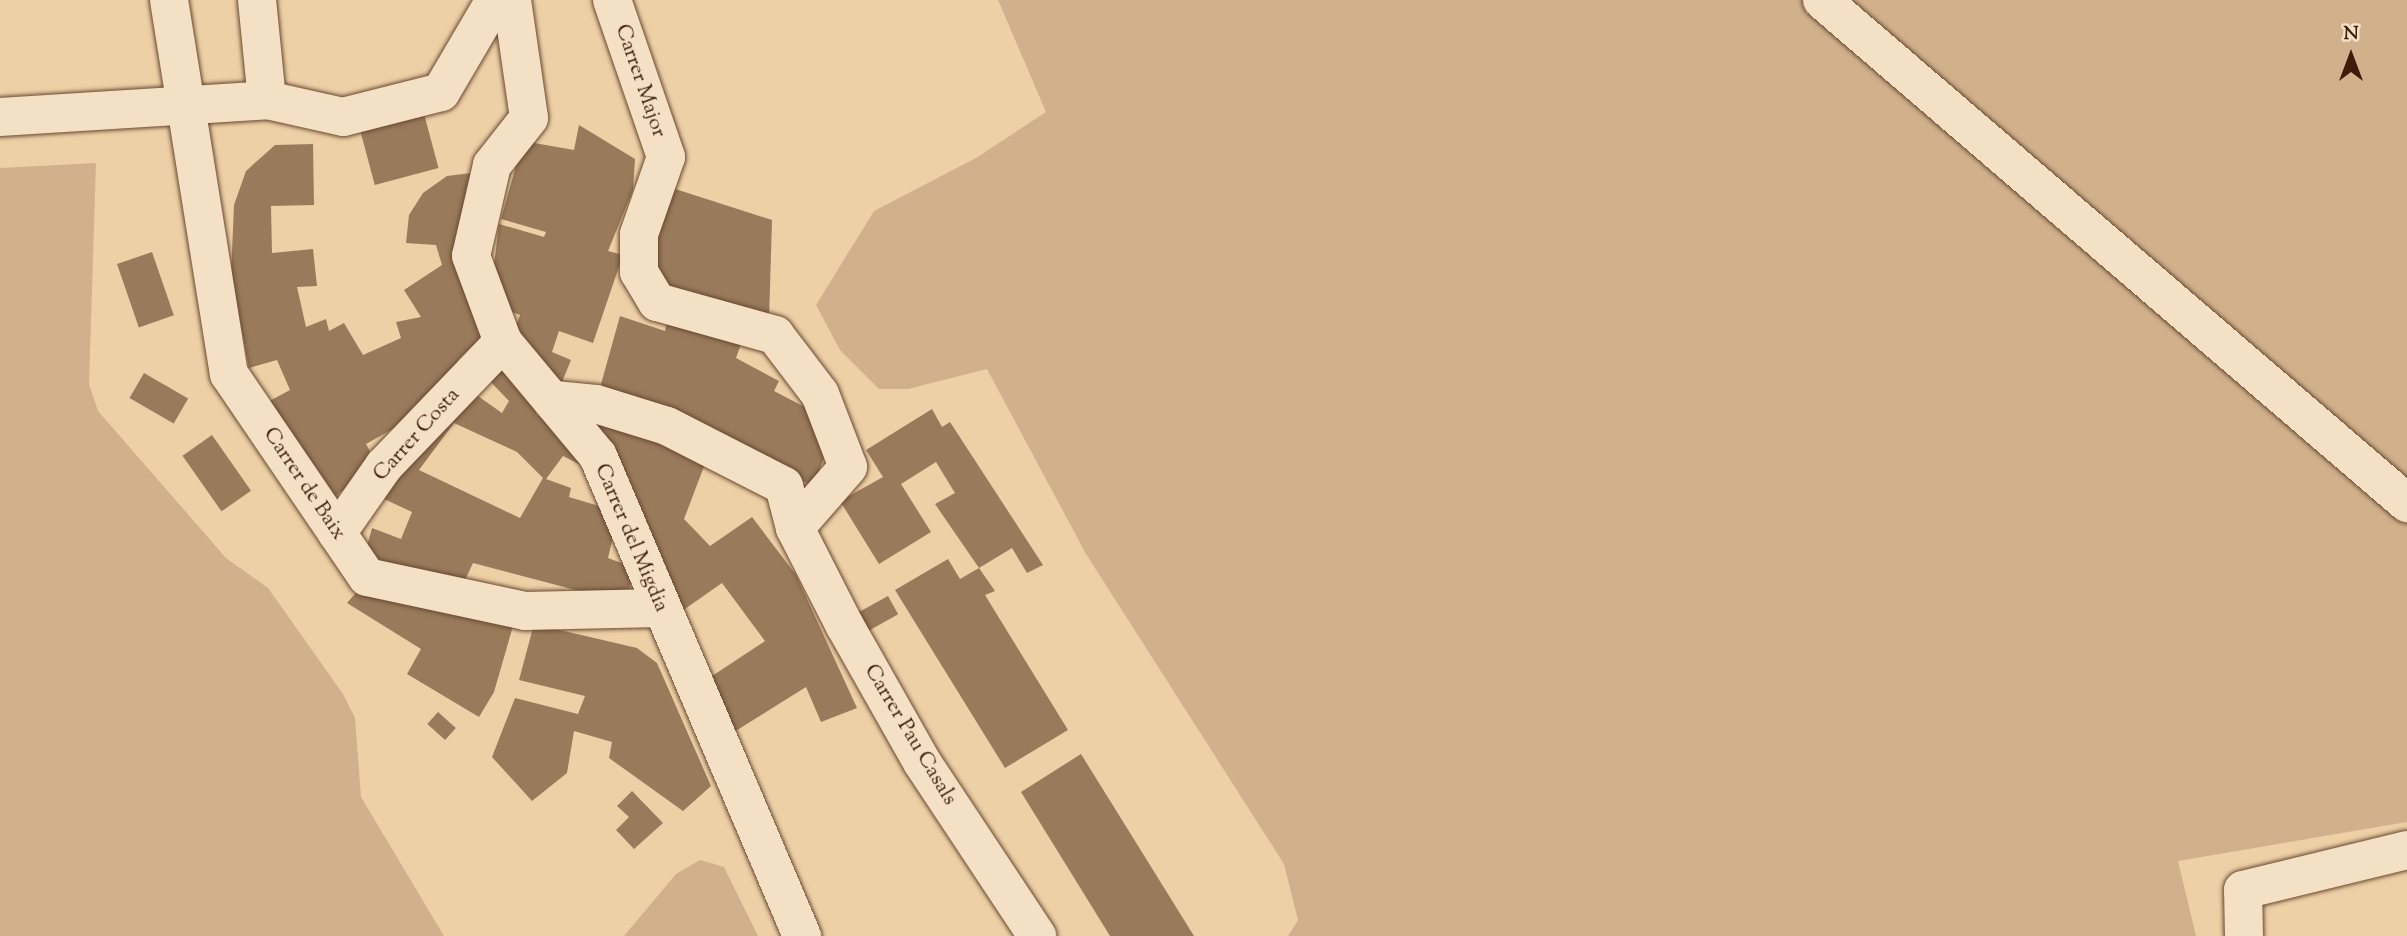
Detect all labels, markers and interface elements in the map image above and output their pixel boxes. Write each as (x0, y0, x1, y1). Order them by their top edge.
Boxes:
street label: Carrer Major (609, 21, 671, 141)
north arrow (2316, 21, 2386, 91)
text: N (2343, 21, 2359, 48)
street label: Carrer Costa (369, 383, 465, 487)
street label: Carrer de Baix (257, 423, 351, 545)
street label: Carrer del Migdia (588, 460, 674, 616)
street label: Carrer Pau Casals (858, 660, 962, 810)

